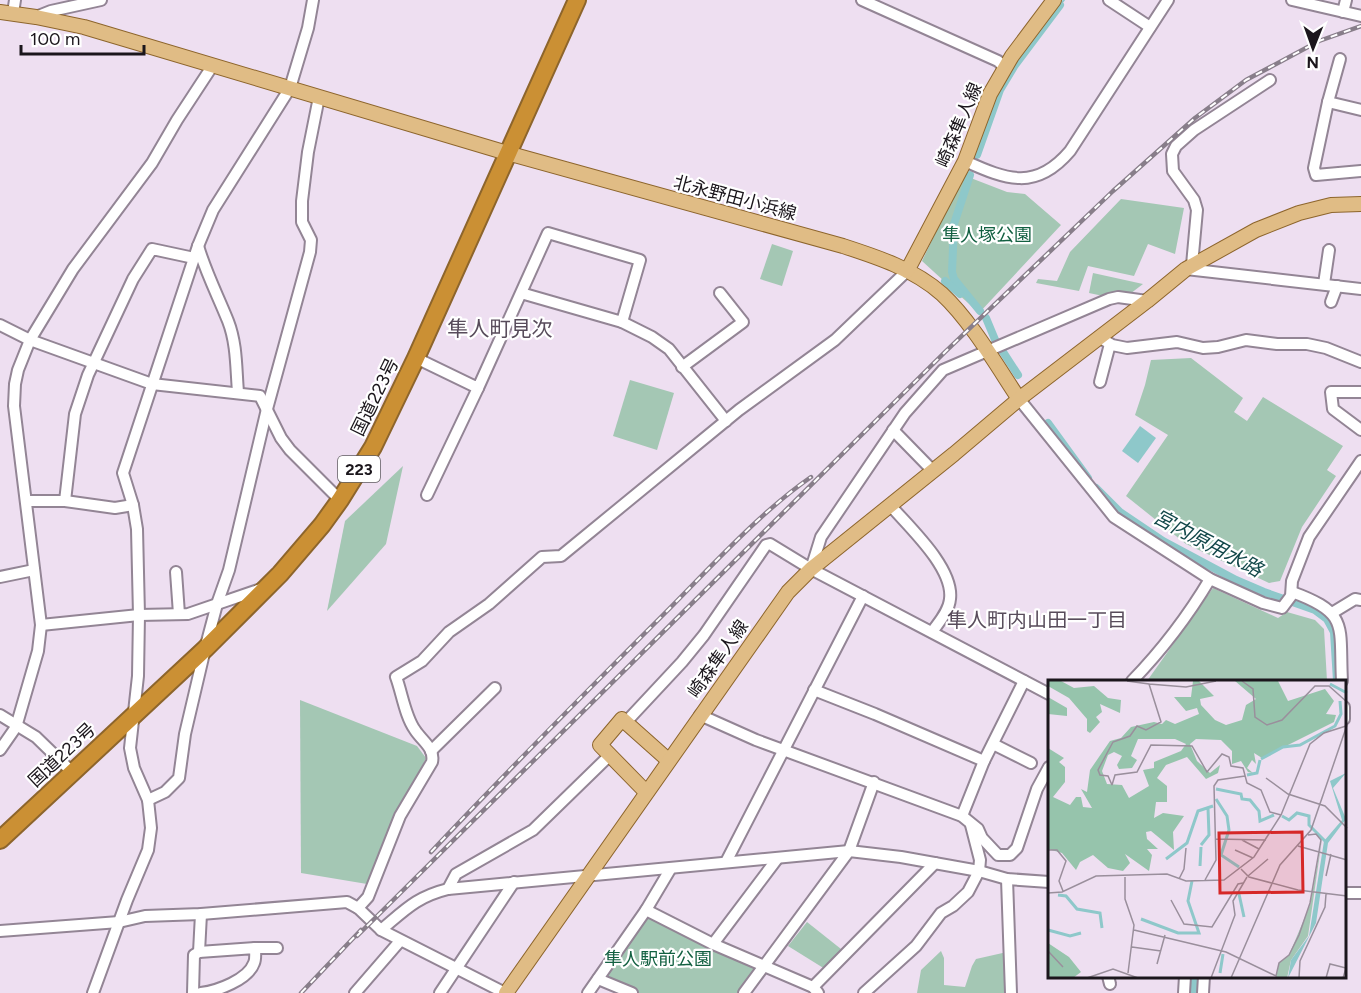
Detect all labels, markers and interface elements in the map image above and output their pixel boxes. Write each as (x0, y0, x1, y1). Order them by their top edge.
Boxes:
scale bar (21, 18, 144, 56)
north arrow (1283, 18, 1343, 78)
text: 100 m (30, 28, 80, 50)
text: N (1306, 53, 1319, 72)
street label: 崎森隼人線 (931, 79, 987, 171)
street label: 北永野田小浜線 (671, 171, 799, 225)
park label: 隼人塚公園 (942, 224, 1032, 246)
district label: 隼人町見次 (448, 316, 553, 341)
street label: 国道223号 (347, 354, 403, 440)
road number: 223 (338, 456, 380, 482)
water label: 宮内原用水路 (1149, 504, 1268, 583)
district label: 隼人町内山田一丁目 (947, 608, 1127, 632)
street label: 崎森隼人線 (683, 616, 753, 702)
inset map (1048, 680, 1346, 978)
street label: 国道223号 (24, 718, 100, 792)
park label: 隼人駅前公園 (604, 948, 712, 970)

